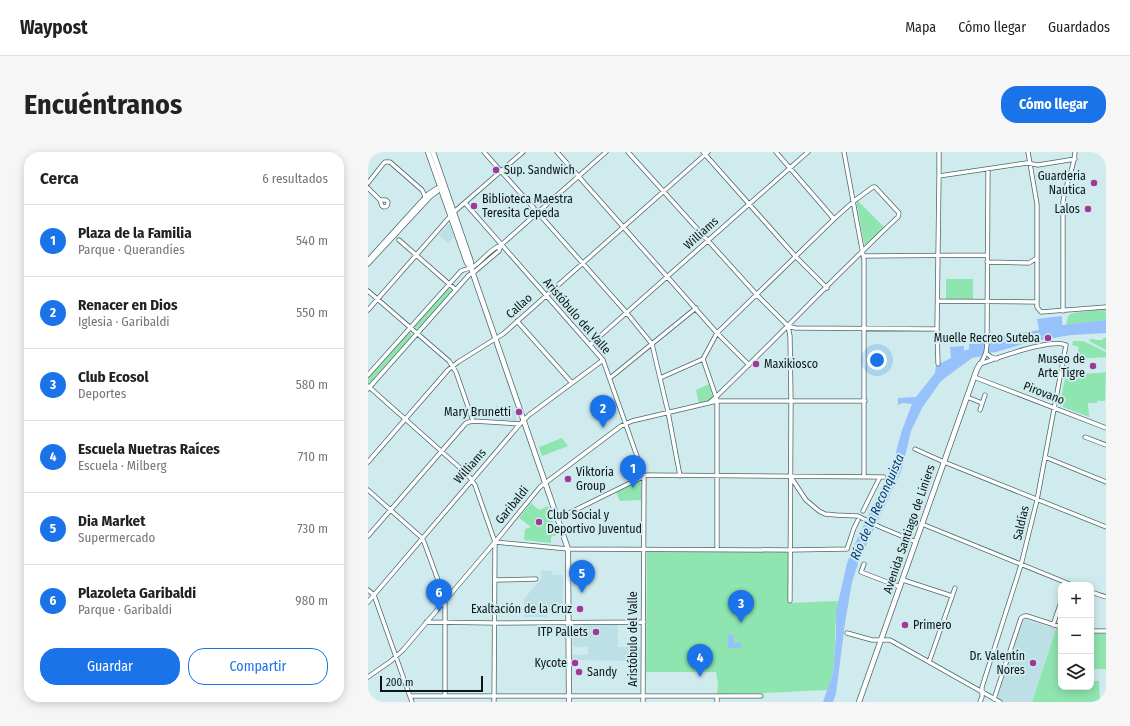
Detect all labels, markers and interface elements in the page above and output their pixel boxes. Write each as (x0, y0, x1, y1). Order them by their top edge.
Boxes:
text: Waypost (20, 16, 88, 39)
text: Mapa (905, 19, 936, 36)
text: Cómo llegar (958, 19, 1026, 36)
text: Guardados (1048, 19, 1110, 36)
button: Cómo llegar (1001, 86, 1106, 123)
text: Encuéntranos (24, 88, 182, 121)
place label: Sup. Sandwich (504, 163, 575, 177)
marker: Sup. Sandwich (491, 165, 501, 175)
text: Cerca (40, 168, 79, 189)
place label: Guarderia Nautica (1038, 169, 1086, 197)
text: 6 resultados (262, 171, 328, 186)
marker: Guarderia Nautica (1089, 178, 1099, 188)
place label: Biblioteca Maestra Teresita Cepeda (482, 192, 573, 220)
marker: Biblioteca Maestra Teresita Cepeda (469, 201, 479, 211)
place label: Lalos (1054, 202, 1080, 216)
marker: Lalos (1083, 204, 1093, 214)
street label: Williams (681, 214, 721, 252)
text: Plaza de la Familia (78, 224, 192, 242)
text: 1 (50, 233, 56, 248)
text: 540 m (296, 233, 328, 248)
text: Parque · Querandíes (78, 242, 185, 257)
street label: Aristóbulo del Valle (540, 275, 614, 357)
street label: Callao (503, 291, 535, 321)
text: Renacer en Dios (78, 296, 178, 314)
text: 2 (50, 305, 56, 320)
text: 550 m (296, 305, 328, 320)
text: Iglesia · Garibaldi (78, 314, 170, 329)
place label: Muelle Recreo Suteba (934, 331, 1040, 345)
marker: Muelle Recreo Suteba (1043, 333, 1053, 343)
your location (867, 350, 887, 370)
place label: Museo de Arte Tigre (1038, 352, 1085, 380)
place label: Maxikiosco (764, 357, 818, 371)
marker: Maxikiosco (751, 359, 761, 369)
marker: Museo de Arte Tigre (1088, 361, 1098, 371)
text: Club Ecosol (78, 368, 149, 386)
text: 3 (50, 377, 56, 392)
text: 580 m (296, 377, 328, 392)
street label: Pirovano (1021, 379, 1067, 407)
text: Deportes (78, 386, 126, 401)
pin: 2 (590, 395, 616, 428)
place label: Mary Brunetti (444, 405, 511, 419)
marker: Mary Brunetti (514, 407, 524, 417)
text: Escuela Nuetras Raíces (78, 440, 220, 458)
street label: Williams (451, 446, 489, 486)
text: 4 (50, 449, 56, 464)
text: 710 m (298, 449, 328, 464)
water label: Río de la Reconquista (847, 452, 907, 562)
pin: 1 (620, 455, 646, 488)
text: Escuela · Milberg (78, 458, 167, 473)
street label: Avenida Santiago de Liniers (880, 463, 938, 595)
place label: Viktoria Group (576, 465, 614, 493)
marker: Viktoria Group (563, 474, 573, 484)
street label: Garibaldi (493, 483, 531, 527)
street label: Saldías (1010, 504, 1032, 542)
place label: Club Social y Deportivo Juventud (547, 508, 642, 536)
text: Dia Market (78, 512, 145, 530)
marker: Club Social y Deportivo Juventud (534, 517, 544, 527)
text: 5 (50, 521, 56, 536)
text: 730 m (297, 521, 328, 536)
text: Supermercado (78, 530, 155, 545)
pin: 5 (569, 560, 595, 593)
pin: 6 (426, 579, 452, 612)
map controls (1058, 582, 1094, 690)
button: + (1058, 582, 1094, 618)
text: Plazoleta Garibaldi (78, 584, 196, 602)
pin: 3 (728, 590, 754, 623)
street label: Aristóbulo del Valle (626, 591, 640, 687)
text: 6 (50, 593, 56, 608)
text: 980 m (295, 593, 328, 608)
text: Parque · Garibaldi (78, 602, 172, 617)
place label: Exaltación de la Cruz (471, 602, 572, 616)
marker: Exaltación de la Cruz (575, 604, 585, 614)
place label: Primero (913, 618, 952, 632)
button: − (1058, 618, 1094, 654)
marker: Primero (900, 620, 910, 630)
place label: ITP Pallets (538, 625, 588, 639)
marker: ITP Pallets (591, 627, 601, 637)
pin: 4 (687, 644, 713, 677)
button: Guardar (40, 648, 180, 685)
button: Compartir (188, 648, 328, 685)
place label: Dr. Valentín Nores (969, 649, 1025, 677)
button: layers (1058, 654, 1094, 690)
place label: Kycote (535, 656, 567, 670)
marker: Kycote (570, 658, 580, 668)
marker: Dr. Valentín Nores (1028, 658, 1038, 668)
place label: Sandy (587, 665, 618, 679)
marker: Sandy (574, 667, 584, 677)
scale bar (380, 674, 483, 693)
text: 200 m (386, 676, 413, 689)

